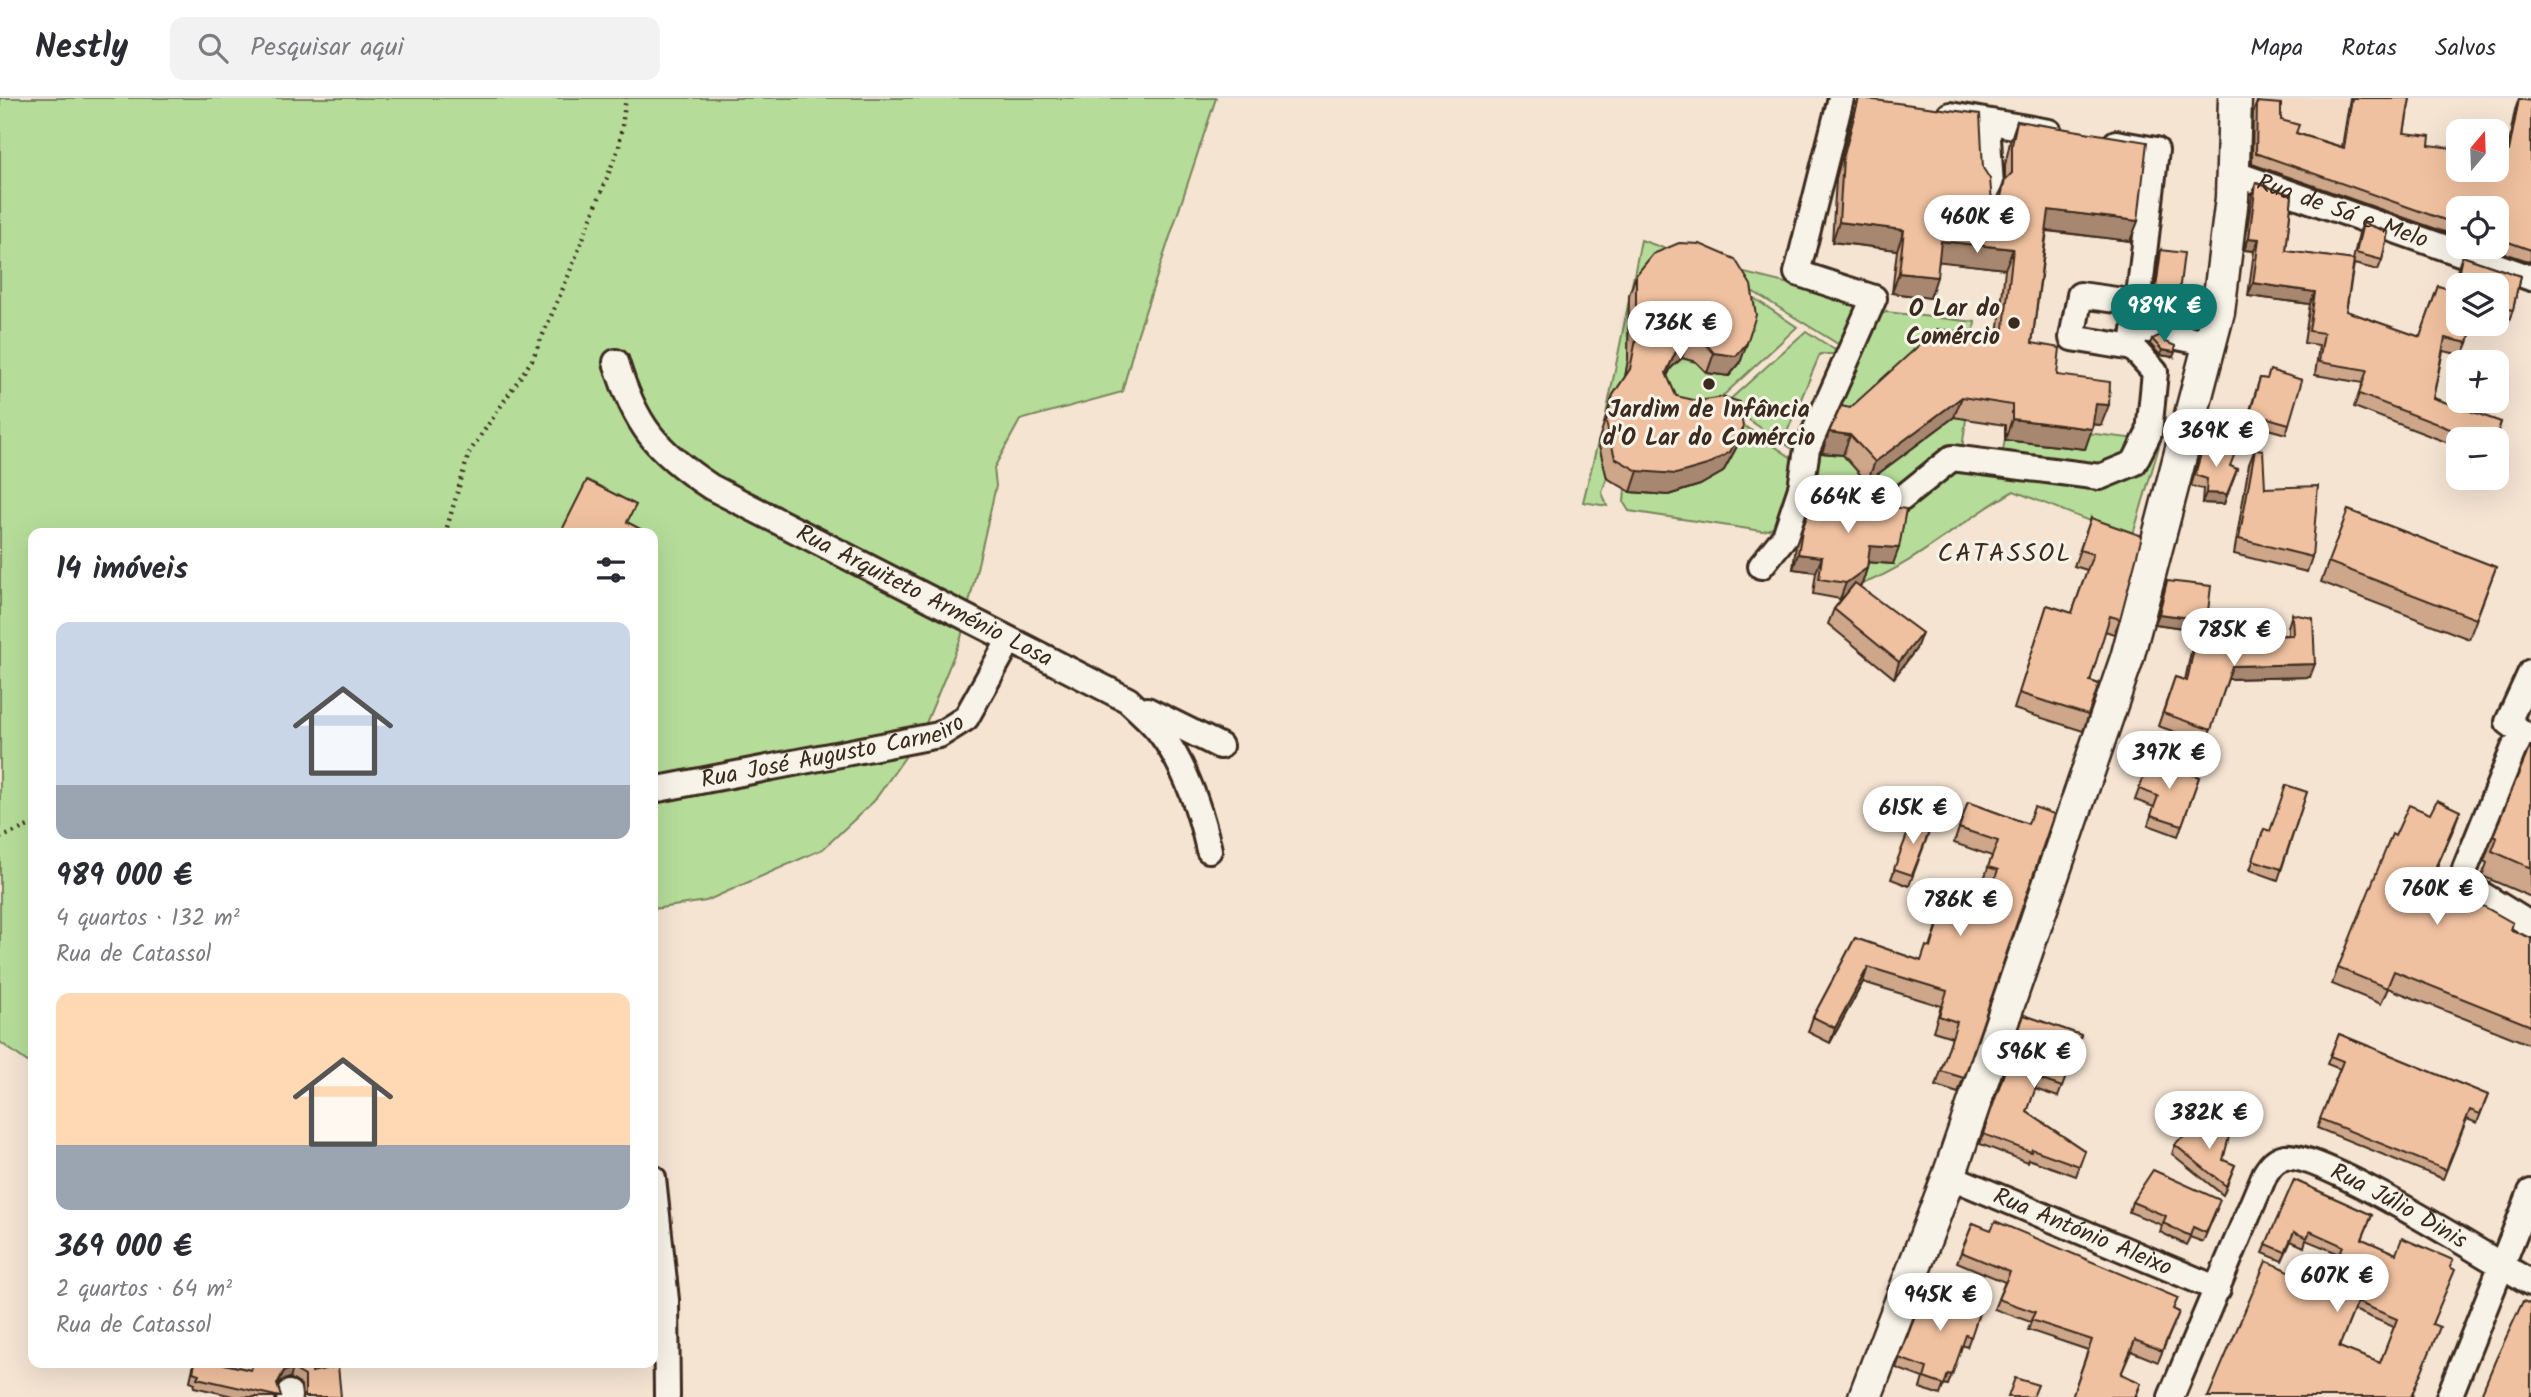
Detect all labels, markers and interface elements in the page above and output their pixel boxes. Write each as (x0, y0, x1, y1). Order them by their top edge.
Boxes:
search box (170, 17, 660, 80)
text: Nestly (35, 22, 128, 75)
text: Pesquisar aqui (250, 27, 404, 69)
icon: search (194, 29, 232, 67)
text: Mapa (2250, 29, 2303, 68)
text: Rotas (2341, 29, 2397, 68)
text: Salvos (2435, 29, 2496, 68)
north arrow (2446, 119, 2510, 182)
map controls (2446, 119, 2509, 490)
street label: Rua de Sá e Melo (2251, 163, 2434, 260)
pin: 460K € (1920, 195, 2034, 255)
button: locate (2446, 196, 2509, 259)
text: 460K € (1940, 200, 2014, 236)
button: layers (2446, 273, 2509, 336)
pin: 989K € (2107, 285, 2221, 344)
text: 989K € (2127, 289, 2201, 325)
place label: O Lar do Comércio (1906, 290, 2000, 357)
pin: 736K € (1623, 302, 1737, 361)
text: 736K € (1643, 306, 1717, 342)
marker: O Lar do Comércio (2006, 315, 2022, 331)
button: + (2446, 350, 2509, 413)
marker: Jardim de Infância d'O Lar do Comércio (1701, 376, 1717, 392)
place label: Jardim de Infância d'O Lar do Comércio (1603, 391, 1815, 458)
pin: 369K € (2159, 410, 2273, 469)
text: 369K € (2179, 414, 2253, 450)
button: − (2446, 427, 2509, 490)
pin: 664K € (1791, 476, 1905, 535)
text: 664K € (1811, 480, 1885, 516)
street label: Rua Arquiteto Arménio Losa (789, 514, 1060, 678)
district label: CATASSOL (1938, 533, 2072, 575)
text: 14 imóveis (56, 546, 188, 594)
icon: filters (592, 551, 630, 589)
pin: 785K € (2177, 608, 2291, 668)
text: 785K € (2197, 613, 2271, 649)
icon: home (280, 668, 406, 794)
street label: Rua José Augusto Carneiro (698, 704, 973, 800)
pin: 397K € (2112, 732, 2226, 791)
text: 397K € (2133, 736, 2205, 772)
pin: 615K € (1856, 786, 1970, 846)
text: 615K € (1879, 791, 1947, 827)
text: 989 000 € (56, 853, 192, 901)
pin: 760K € (2380, 868, 2494, 927)
text: 760K € (2401, 872, 2473, 908)
pin: 786K € (1903, 878, 2017, 938)
text: 786K € (1923, 883, 1997, 919)
text: 4 quartos · 132 m² (56, 901, 240, 937)
text: Rua de Catassol (56, 937, 211, 973)
pin: 596K € (1977, 1030, 2091, 1090)
text: 596K € (1997, 1035, 2071, 1071)
icon: home (280, 1039, 406, 1165)
pin: 382K € (2152, 1091, 2266, 1151)
text: 382K € (2171, 1096, 2247, 1132)
street label: Rua Júlio Dinis (2324, 1153, 2475, 1260)
street label: Rua António Aleixo (1987, 1177, 2178, 1287)
text: 369 000 € (56, 1224, 192, 1272)
pin: 607K € (2280, 1254, 2394, 1314)
text: 607K € (2301, 1259, 2373, 1295)
text: 2 quartos · 64 m² (56, 1272, 232, 1308)
pin: 945K € (1883, 1274, 1997, 1333)
text: 945K € (1903, 1278, 1977, 1314)
text: Rua de Catassol (56, 1308, 211, 1344)

